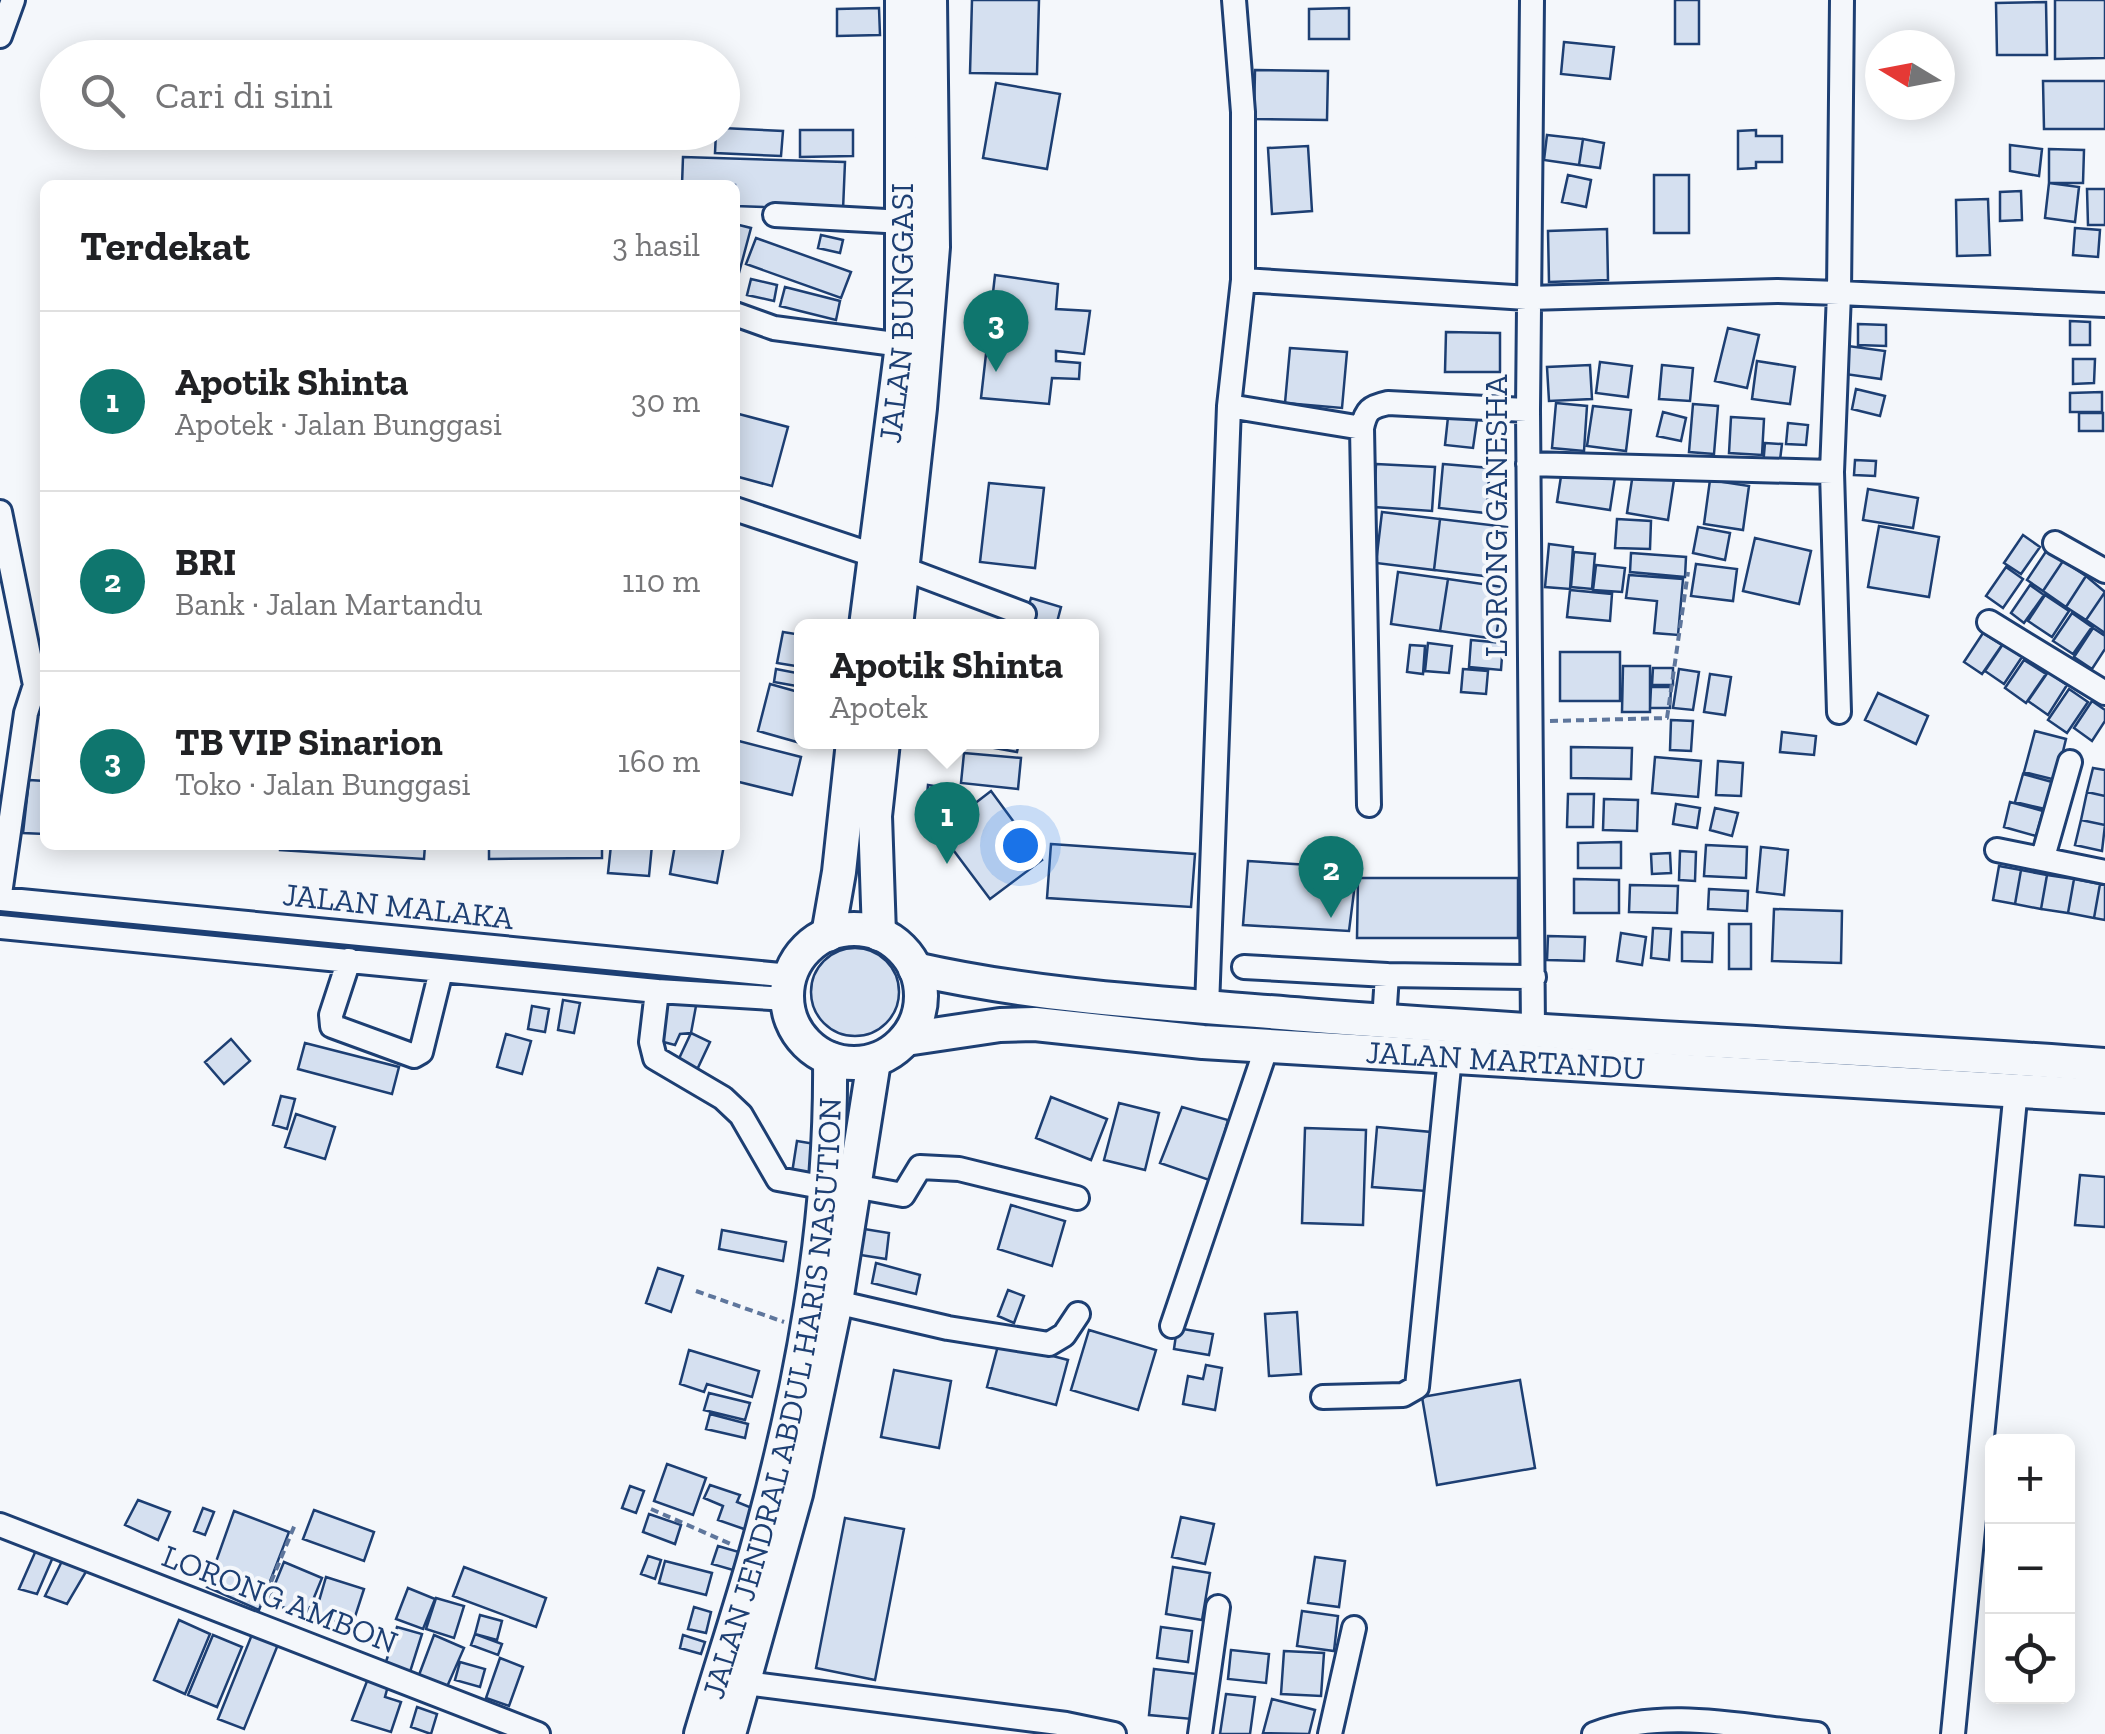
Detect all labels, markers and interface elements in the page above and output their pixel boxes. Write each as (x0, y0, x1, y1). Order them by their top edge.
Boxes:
north arrow (1865, 30, 1955, 120)
search box (40, 40, 740, 150)
icon: search (75, 68, 130, 123)
text: Cari di sini (155, 72, 333, 118)
street label: JALAN BUNGGASI (871, 183, 921, 445)
text: Terdekat (80, 220, 250, 271)
text: 3 hasil (612, 226, 700, 264)
pin: 3 (964, 290, 1028, 372)
text: Apotik Shinta (175, 359, 409, 405)
street label: LORONG GANESHA (1477, 375, 1515, 657)
text: 1 (106, 382, 119, 420)
text: 30 m (631, 382, 700, 420)
text: Apotek · Jalan Bunggasi (175, 405, 502, 443)
text: BRI (175, 539, 236, 585)
text: 2 (104, 562, 121, 600)
text: 110 m (622, 562, 700, 600)
text: Bank · Jalan Martandu (175, 585, 482, 623)
popup (794, 619, 1099, 749)
text: Apotik Shinta (830, 642, 1063, 688)
text: Apotek (830, 688, 928, 726)
text: TB VIP Sinarion (175, 719, 443, 765)
text: 3 (104, 742, 121, 780)
text: 160 m (617, 742, 700, 780)
text: Toko · Jalan Bunggasi (175, 765, 471, 803)
pin: 1 (914, 782, 980, 864)
your location (995, 820, 1046, 871)
pin: 2 (1298, 836, 1364, 918)
street label: JALAN MALAKA (281, 875, 515, 937)
street label: JALAN MARTANDU (1365, 1033, 1646, 1087)
street label: JALAN JENDRAL ABDUL HARIS NASUTION (694, 1097, 849, 1703)
map controls (1985, 1434, 2075, 1704)
button: + (1985, 1434, 2075, 1524)
button: − (1985, 1524, 2075, 1614)
street label: LORONG AMBON (157, 1537, 403, 1661)
button: locate (1985, 1614, 2075, 1704)

